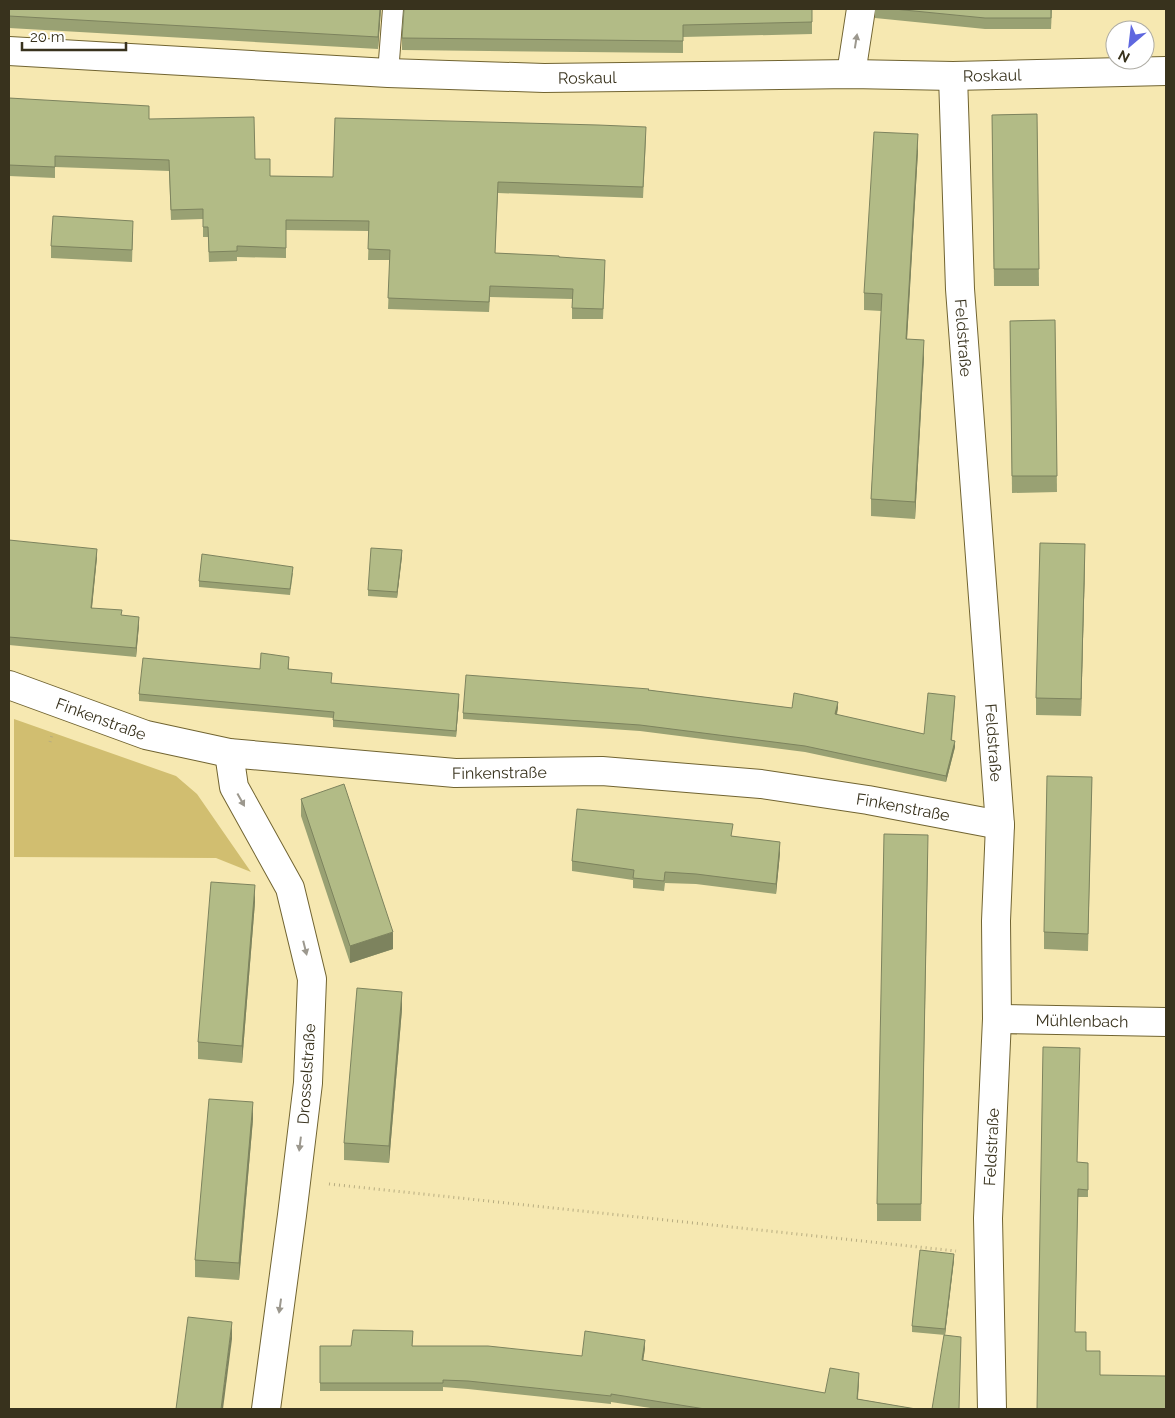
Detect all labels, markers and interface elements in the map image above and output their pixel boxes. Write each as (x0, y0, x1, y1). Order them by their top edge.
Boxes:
scale bar (22, 20, 126, 52)
north arrow (1105, 20, 1155, 70)
text: 20 m (30, 28, 65, 46)
one-way arrow (853, 33, 861, 49)
text: N (1115, 47, 1132, 66)
street label: Roskaul (963, 65, 1022, 86)
street label: Roskaul (558, 68, 617, 88)
street label: Feldstraße (951, 298, 976, 378)
street label: Finkenstraße (53, 694, 149, 744)
street label: Feldstraße (981, 703, 1006, 782)
street label: Finkenstraße (452, 763, 547, 783)
street label: Finkenstraße (855, 789, 951, 825)
one-way arrow (237, 793, 246, 807)
one-way arrow (301, 941, 309, 956)
street label: Mühlenbach (1035, 1011, 1128, 1031)
street label: Drosselstraße (293, 1023, 320, 1125)
street label: Feldstraße (980, 1107, 1003, 1187)
one-way arrow (296, 1137, 304, 1153)
one-way arrow (276, 1298, 284, 1314)

